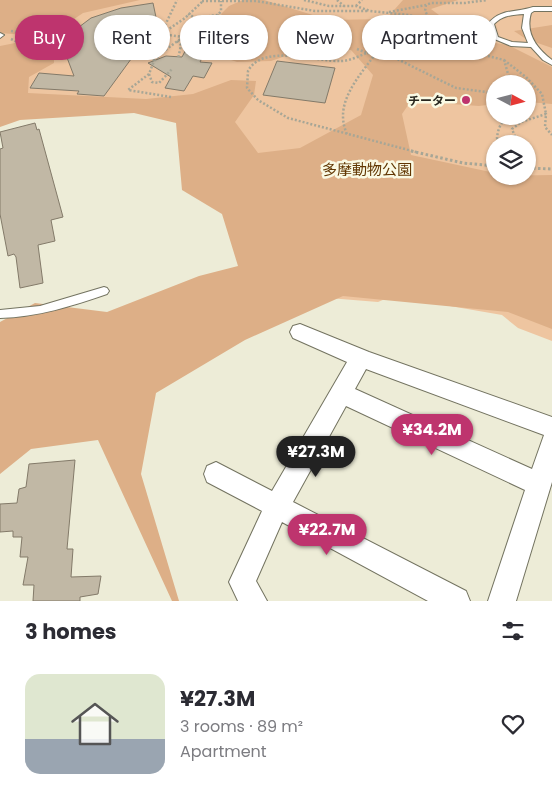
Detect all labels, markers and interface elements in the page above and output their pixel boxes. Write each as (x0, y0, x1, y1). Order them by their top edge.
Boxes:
chip: Buy (15, 15, 84, 60)
chip: Rent (94, 15, 170, 60)
chip: Filters (180, 15, 268, 60)
chip: New (278, 15, 352, 60)
chip: Apartment (362, 15, 496, 60)
north arrow (486, 75, 536, 125)
map controls (486, 75, 536, 185)
place label: チーター (408, 92, 456, 109)
marker: チーター (460, 94, 472, 106)
button: layers (486, 135, 536, 185)
park label: 多摩動物公園 (322, 159, 412, 180)
pin: ¥34.2M (391, 414, 473, 456)
text: ¥34.2M (402, 418, 462, 441)
pin: ¥27.3M (275, 436, 357, 478)
text: ¥27.3M (287, 440, 345, 463)
pin: ¥22.7M (286, 514, 368, 556)
text: ¥22.7M (299, 518, 355, 541)
text: 3 homes (25, 617, 117, 646)
icon: filters (499, 617, 527, 645)
text: ¥27.3M (180, 684, 255, 713)
icon: home (65, 694, 125, 754)
icon: heart (499, 710, 527, 738)
text: 3 rooms · 89 m² (180, 715, 303, 738)
text: Apartment (180, 740, 267, 763)

